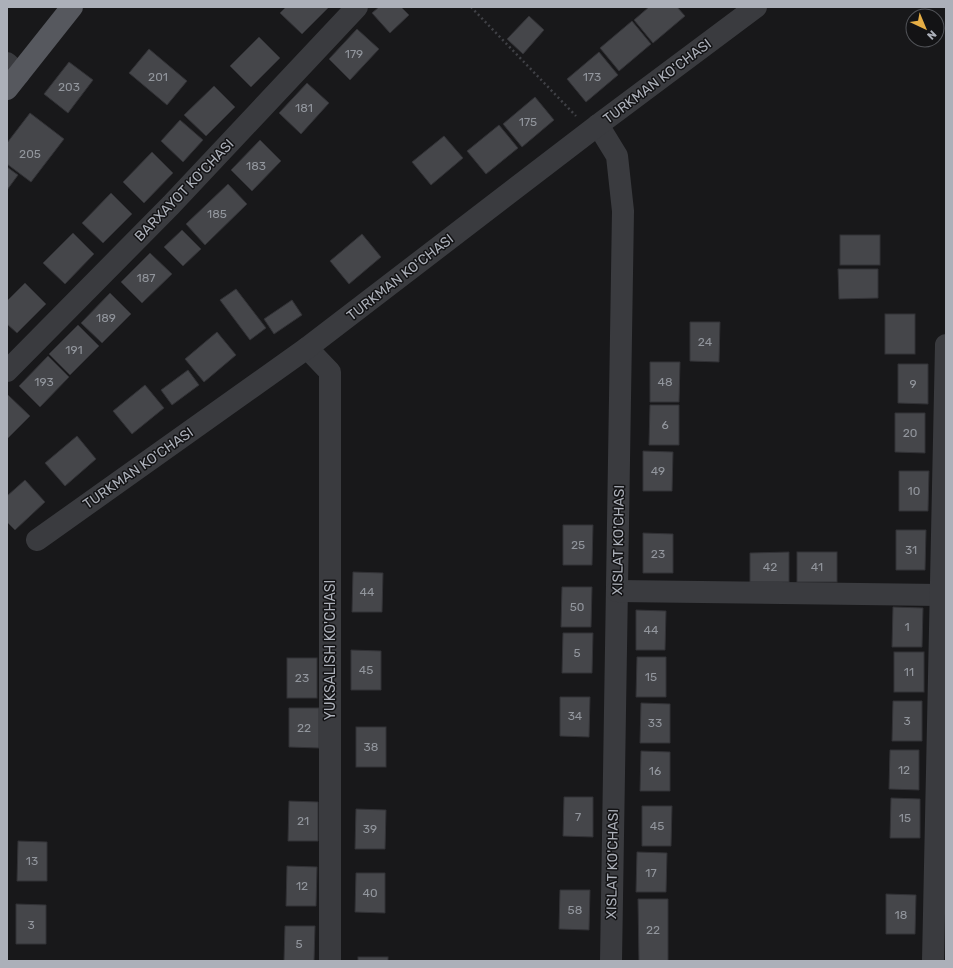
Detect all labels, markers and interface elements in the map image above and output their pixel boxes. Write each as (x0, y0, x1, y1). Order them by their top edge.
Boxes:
north arrow (905, 8, 945, 48)
text: N (924, 27, 939, 42)
street label: TURKMAN KO'CHASI (600, 35, 715, 128)
house number: 179 (345, 47, 363, 61)
house number: 201 (148, 70, 168, 84)
house number: 173 (583, 70, 601, 84)
house number: 203 (58, 80, 80, 94)
house number: 181 (295, 101, 313, 115)
house number: 175 (519, 115, 537, 129)
street label: BARXAYOT KO'CHASI (131, 136, 238, 245)
house number: 205 (19, 147, 41, 161)
house number: 183 (246, 159, 266, 173)
house number: 185 (207, 207, 227, 221)
street label: TURKMAN KO'CHASI (344, 230, 457, 324)
house number: 187 (137, 271, 155, 285)
house number: 189 (96, 311, 116, 325)
house number: 24 (698, 335, 713, 349)
house number: 191 (65, 343, 83, 357)
house number: 193 (34, 375, 54, 389)
house number: 48 (657, 375, 673, 389)
house number: 9 (909, 377, 917, 391)
house number: 6 (661, 418, 669, 432)
street label: TURKMAN KO'CHASI (80, 424, 197, 513)
house number: 20 (903, 426, 917, 440)
house number: 49 (651, 464, 665, 478)
house number: 10 (908, 484, 920, 498)
street label: XISLAT KO'CHASI (609, 485, 628, 595)
house number: 25 (571, 538, 585, 552)
house number: 31 (905, 543, 917, 557)
house number: 23 (651, 547, 665, 561)
house number: 42 (763, 560, 777, 574)
house number: 41 (811, 560, 823, 574)
street label: YUKSALISH KO'CHASI (322, 580, 339, 720)
house number: 44 (360, 585, 375, 599)
house number: 50 (570, 600, 584, 614)
house number: 1 (904, 620, 910, 634)
house number: 44 (644, 623, 659, 637)
house number: 5 (573, 646, 581, 660)
house number: 45 (359, 663, 373, 677)
house number: 11 (904, 665, 914, 679)
house number: 15 (645, 670, 657, 684)
house number: 23 (295, 671, 309, 685)
house number: 34 (568, 709, 583, 723)
house number: 3 (903, 714, 911, 728)
house number: 33 (648, 716, 662, 730)
house number: 22 (297, 721, 311, 735)
house number: 38 (364, 740, 378, 754)
house number: 12 (898, 763, 910, 777)
house number: 16 (649, 764, 661, 778)
street label: XISLAT KO'CHASI (603, 809, 622, 919)
house number: 7 (575, 810, 581, 824)
house number: 15 (899, 811, 911, 825)
house number: 21 (297, 814, 309, 828)
house number: 45 (650, 819, 664, 833)
house number: 39 (363, 822, 377, 836)
house number: 13 (26, 854, 38, 868)
house number: 17 (645, 866, 657, 880)
house number: 12 (296, 879, 308, 893)
house number: 40 (362, 886, 378, 900)
house number: 58 (568, 903, 582, 917)
house number: 18 (895, 908, 907, 922)
house number: 3 (27, 918, 35, 932)
house number: 22 (646, 923, 660, 937)
house number: 5 (295, 937, 303, 951)

